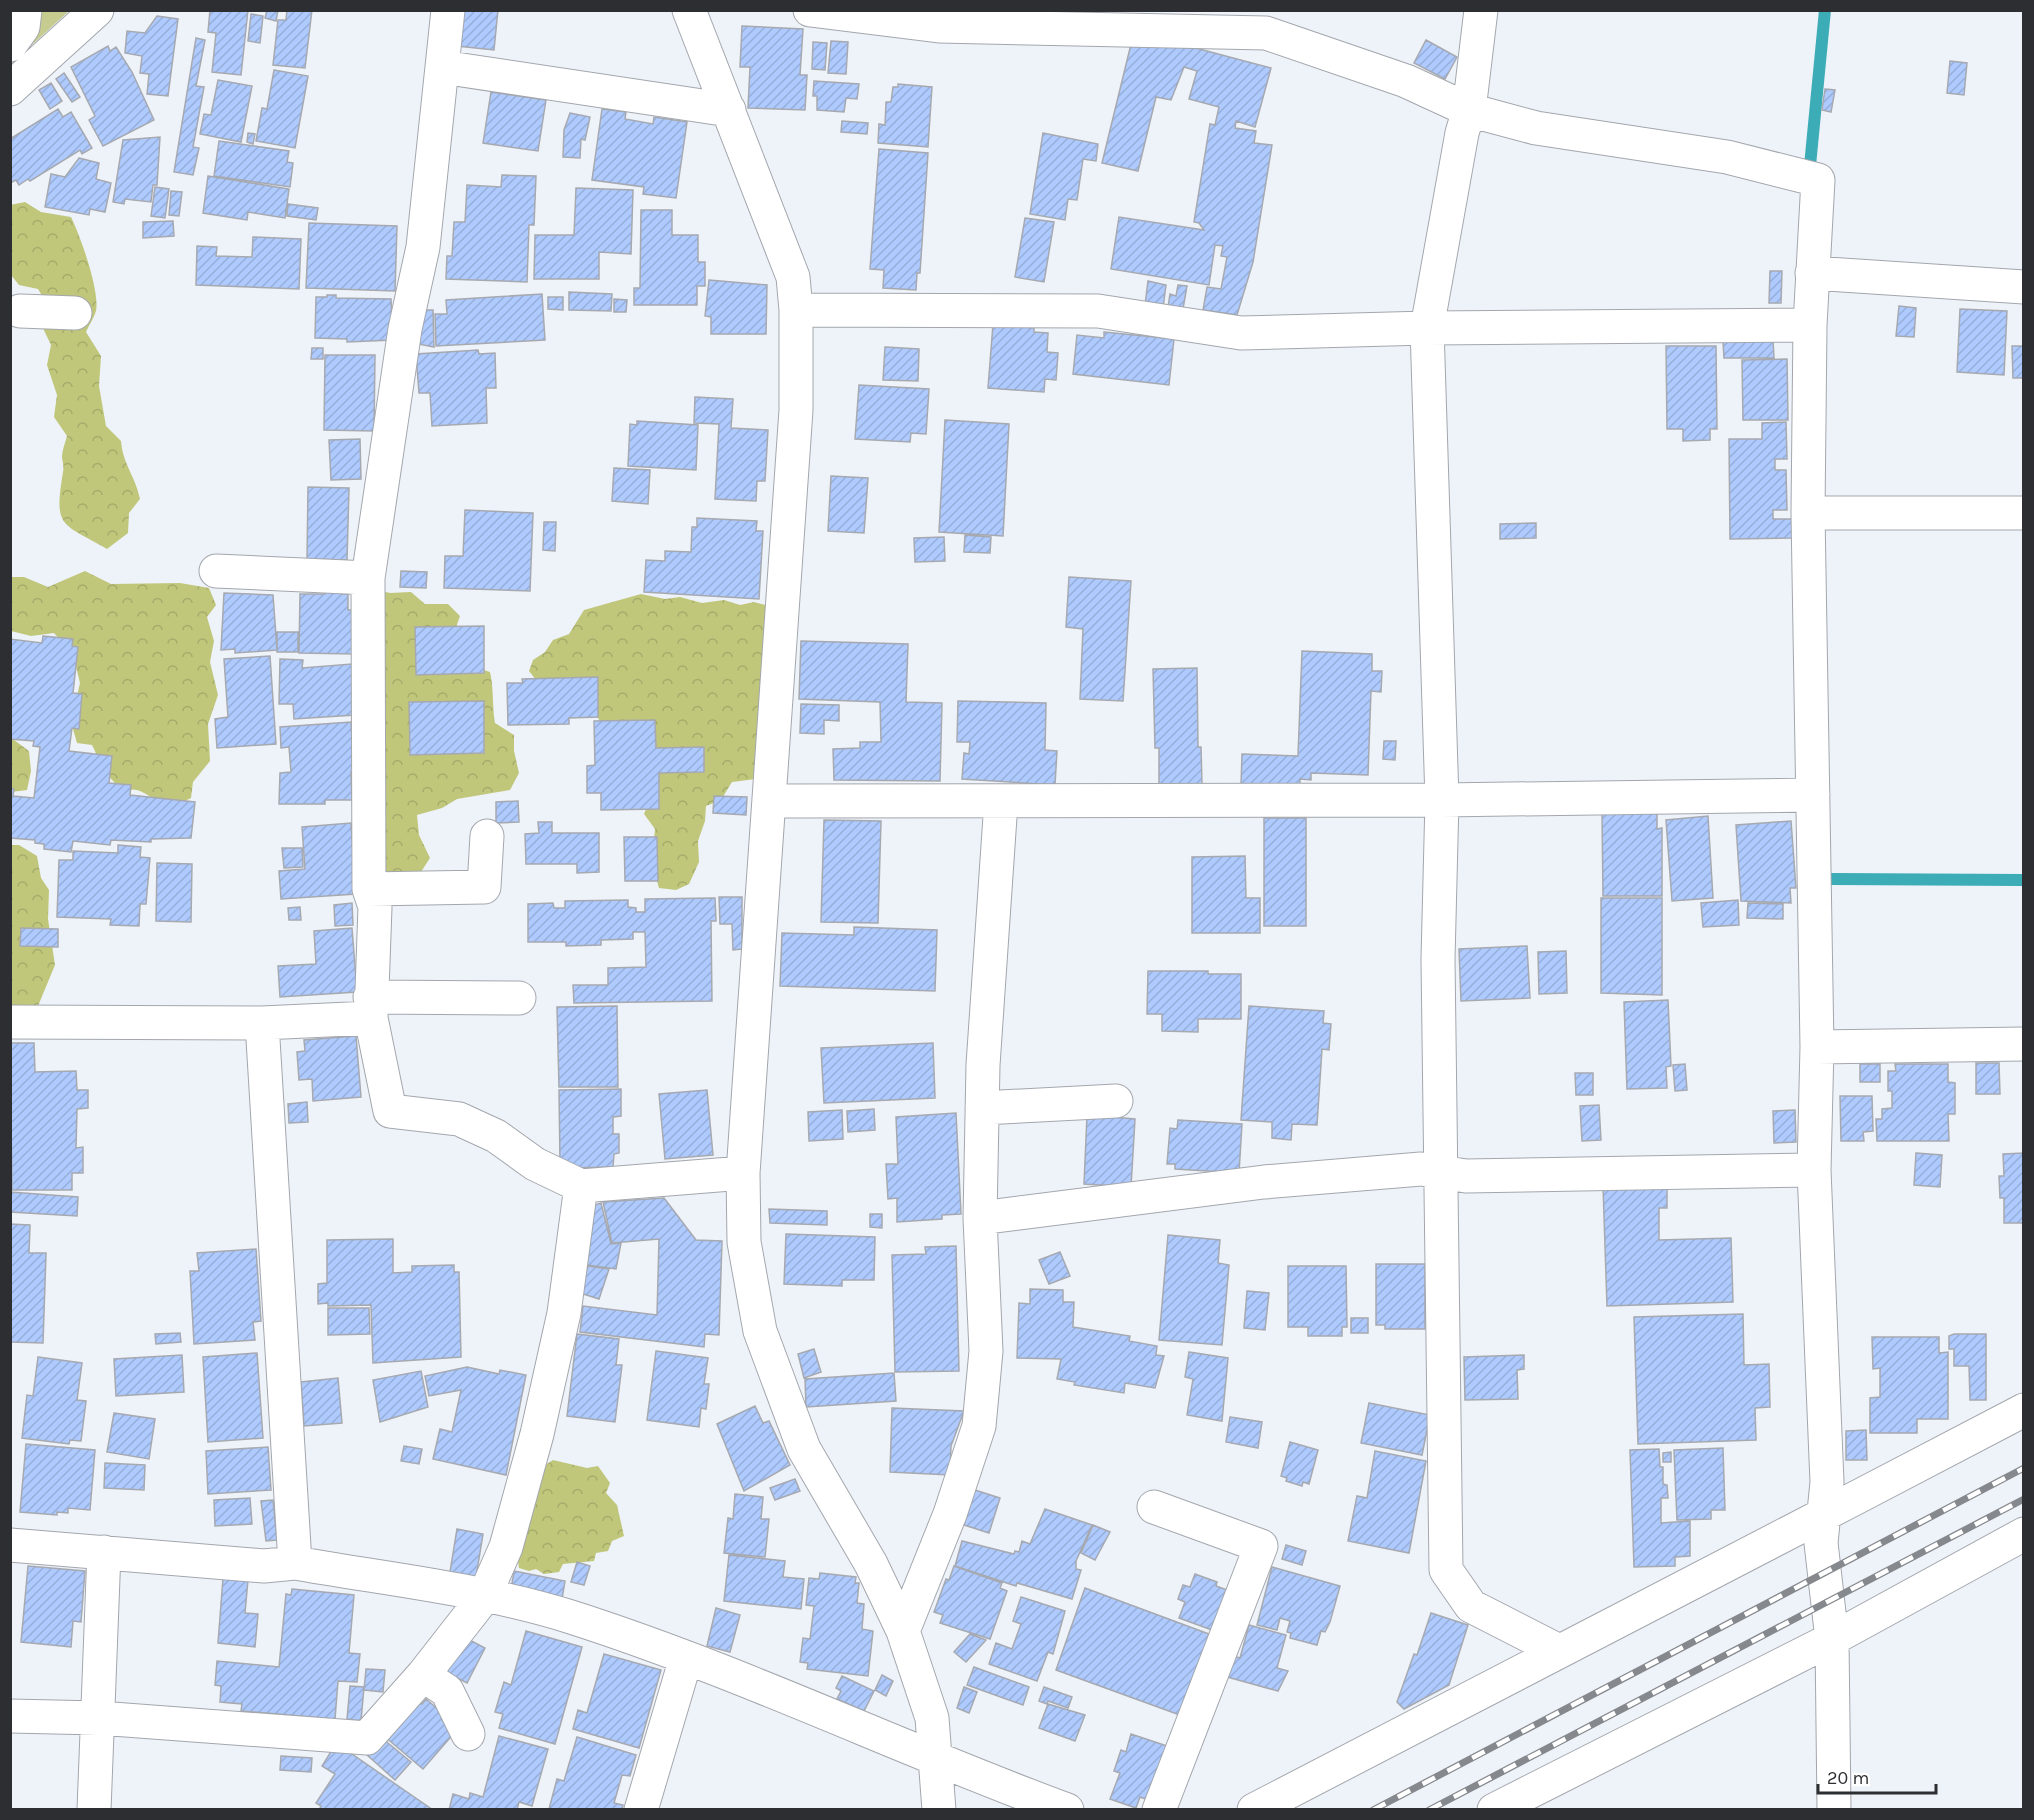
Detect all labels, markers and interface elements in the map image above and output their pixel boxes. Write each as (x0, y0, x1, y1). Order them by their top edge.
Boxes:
scale bar (1818, 1757, 1936, 1795)
text: 20 m (1827, 1767, 1869, 1789)

